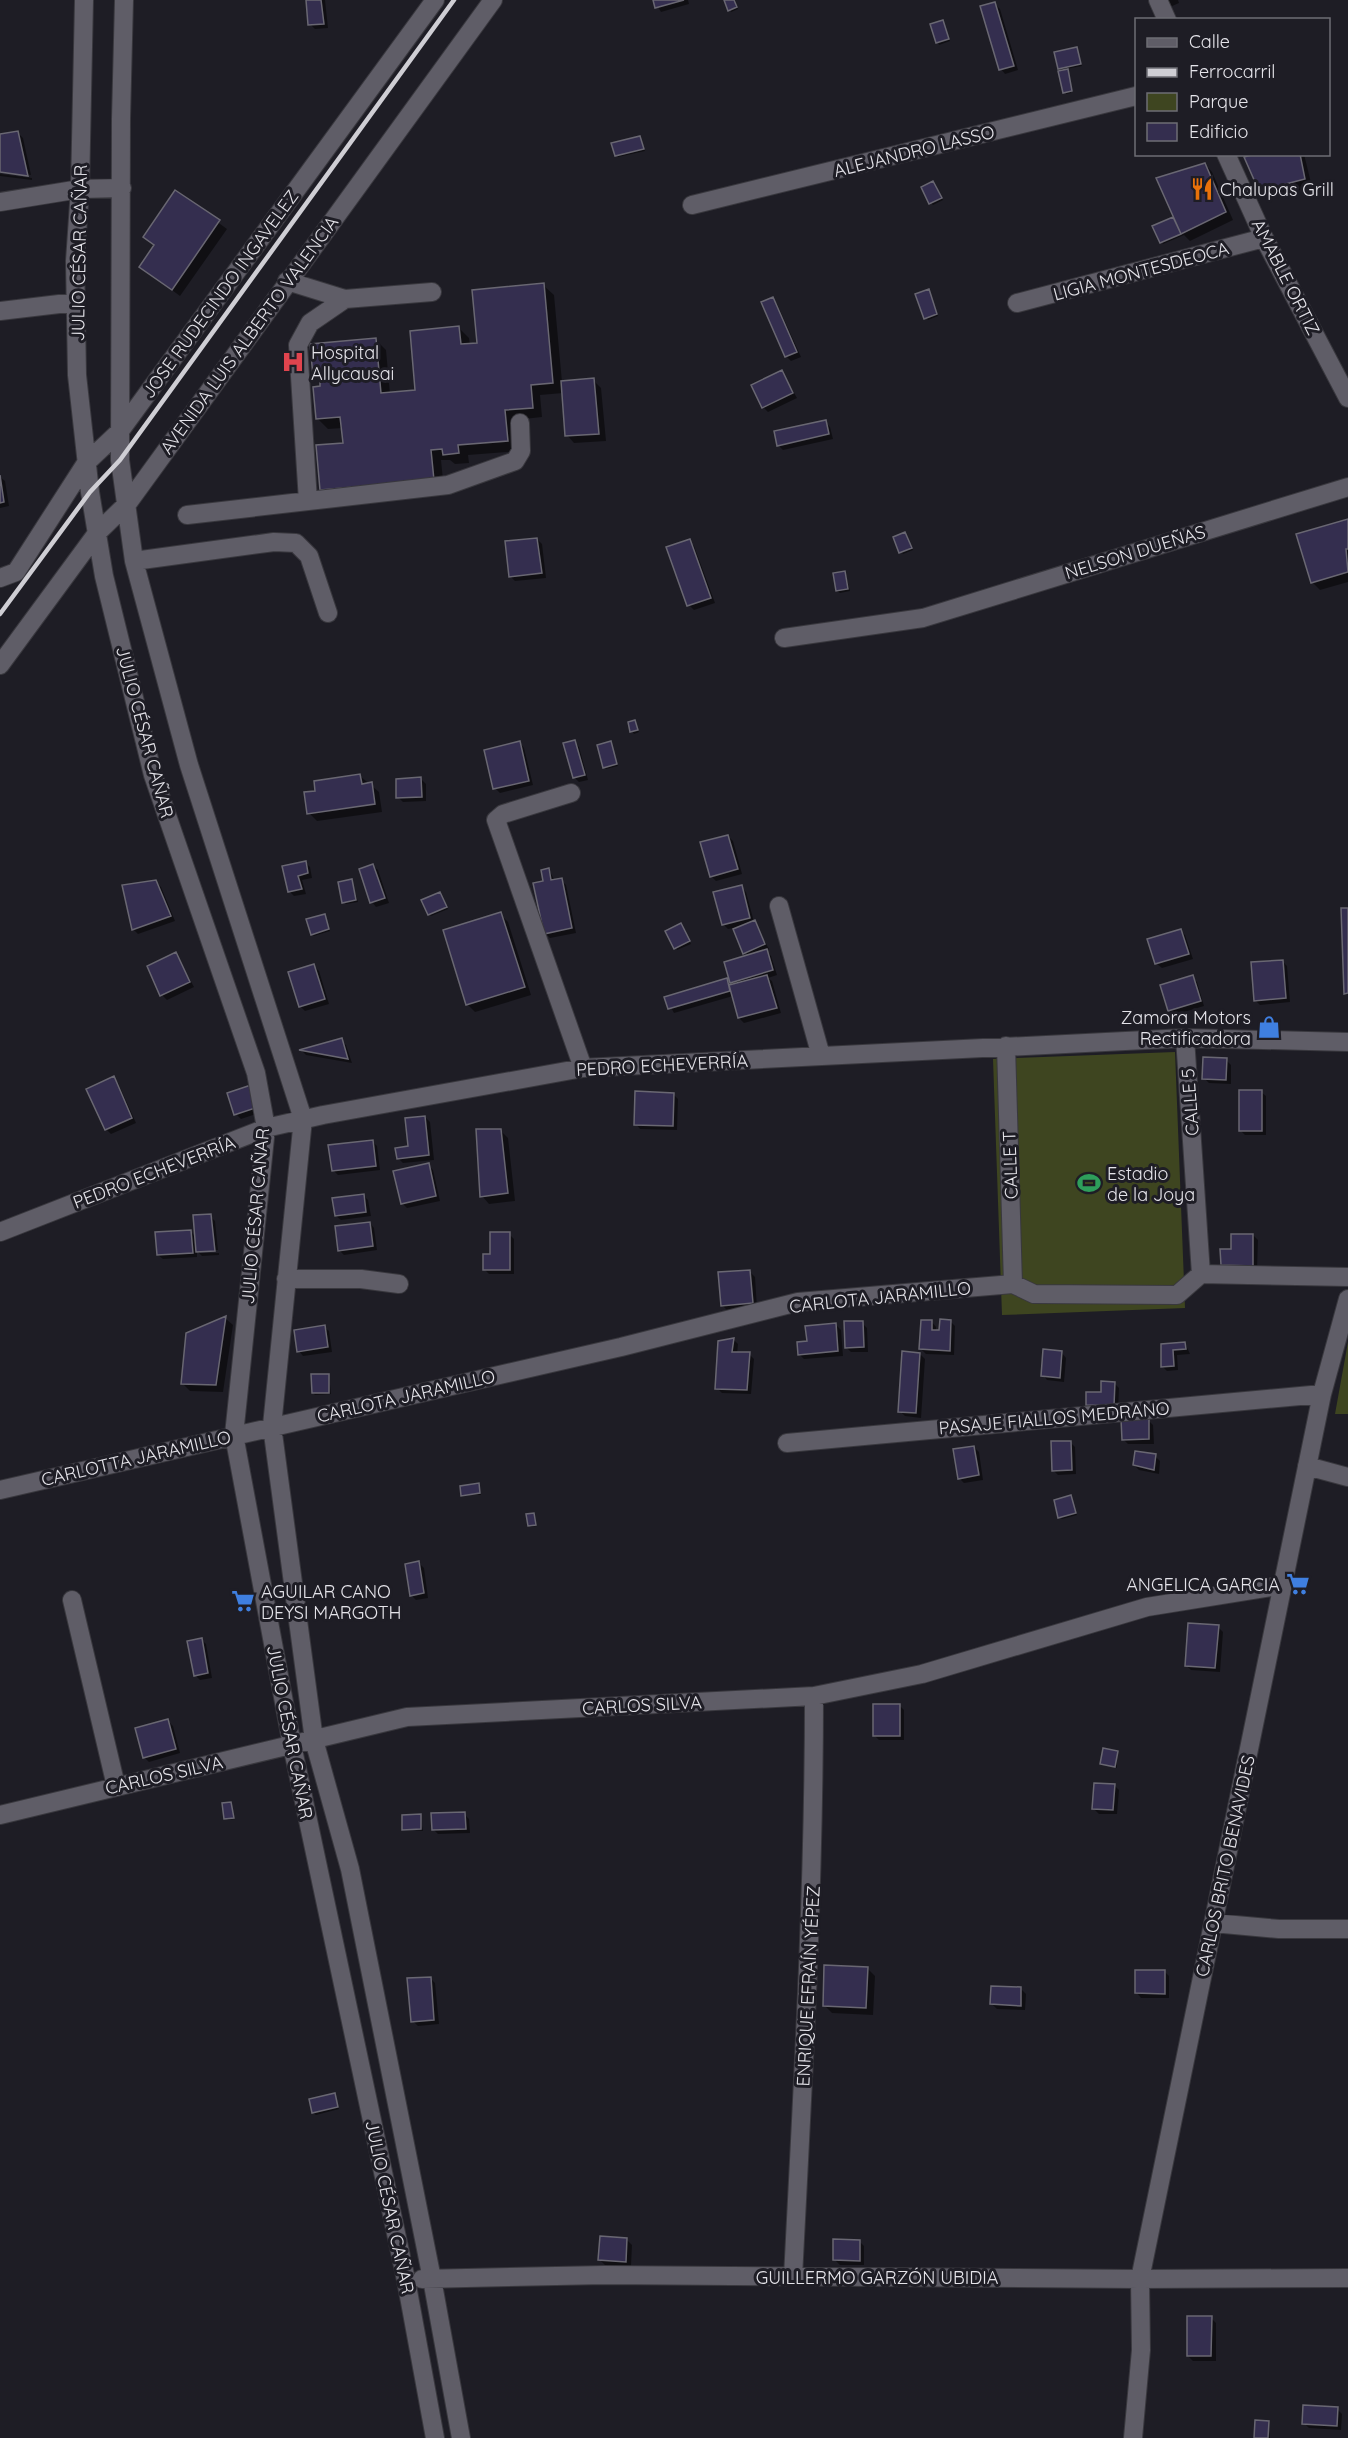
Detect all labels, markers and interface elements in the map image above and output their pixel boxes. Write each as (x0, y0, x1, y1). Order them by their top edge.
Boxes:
legend (1135, 18, 1330, 156)
text: Calle (1189, 30, 1230, 53)
text: Ferrocarril (1189, 60, 1276, 83)
text: Parque (1189, 90, 1248, 113)
street label: ALEJANDRO LASSO (831, 120, 997, 182)
text: Edificio (1189, 120, 1248, 143)
street label: JULIO CÉSAR CAÑAR (66, 164, 92, 342)
restaurant icon: Chalupas Grill (1189, 176, 1215, 202)
place label: Chalupas Grill (1220, 178, 1334, 201)
street label: JOSE RUDECINDO INGAVELEZ (137, 185, 303, 403)
street label: AVENIDA LUIS ALBERTO VALENCIA (155, 211, 343, 459)
street label: AMABLE ORTIZ (1247, 215, 1325, 339)
street label: LIGIA MONTESDEOCA (1051, 236, 1232, 306)
place label: Hospital Allycausai (311, 341, 394, 385)
hospital icon: Hospital Allycausai (280, 349, 306, 375)
street label: NELSON DUEÑAS (1062, 520, 1208, 584)
street label: JULIO CÉSAR CAÑAR (111, 644, 179, 820)
place label: Zamora Motors Rectificadora (1121, 1006, 1251, 1050)
shop icon: Zamora Motors Rectificadora (1256, 1014, 1282, 1040)
street label: PEDRO ECHEVERRÍA (575, 1049, 749, 1081)
street label: CALLE 5 (1176, 1068, 1204, 1136)
street label: JULIO CÉSAR CAÑAR (236, 1127, 274, 1305)
street label: PEDRO ECHEVERRÍA (70, 1130, 239, 1214)
street label: CALLE T (997, 1130, 1023, 1200)
place label: Estadio de la Joya (1107, 1162, 1195, 1206)
sports icon: Estadio de la Joya (1076, 1170, 1102, 1196)
street label: CARLOTA JARAMILLO (788, 1276, 972, 1318)
street label: CARLOTA JARAMILLO (315, 1364, 497, 1428)
street label: PASAJE FIALLOS MEDRANO (938, 1396, 1170, 1440)
street label: CARLOTTA JARAMILLO (39, 1425, 233, 1491)
supermarket icon: ANGELICA GARCIA (1285, 1571, 1311, 1597)
place label: ANGELICA GARCIA (1126, 1573, 1280, 1596)
place label: AGUILAR CANO DEYSI MARGOTH (261, 1580, 402, 1624)
supermarket icon: AGUILAR CANO DEYSI MARGOTH (230, 1588, 256, 1614)
street label: JULIO CÉSAR CAÑAR (262, 1643, 318, 1821)
street label: CARLOS SILVA (581, 1690, 703, 1720)
street label: CARLOS SILVA (103, 1750, 225, 1800)
street label: CARLOS BRITO BENAVIDES (1190, 1753, 1260, 1979)
street label: ENRIQUE EFRAÍN YÉPEZ (791, 1885, 825, 2087)
street label: JULIO CÉSAR CAÑAR (360, 2118, 420, 2296)
street label: GUILLERMO GARZÓN UBIDIA (756, 2266, 999, 2289)

